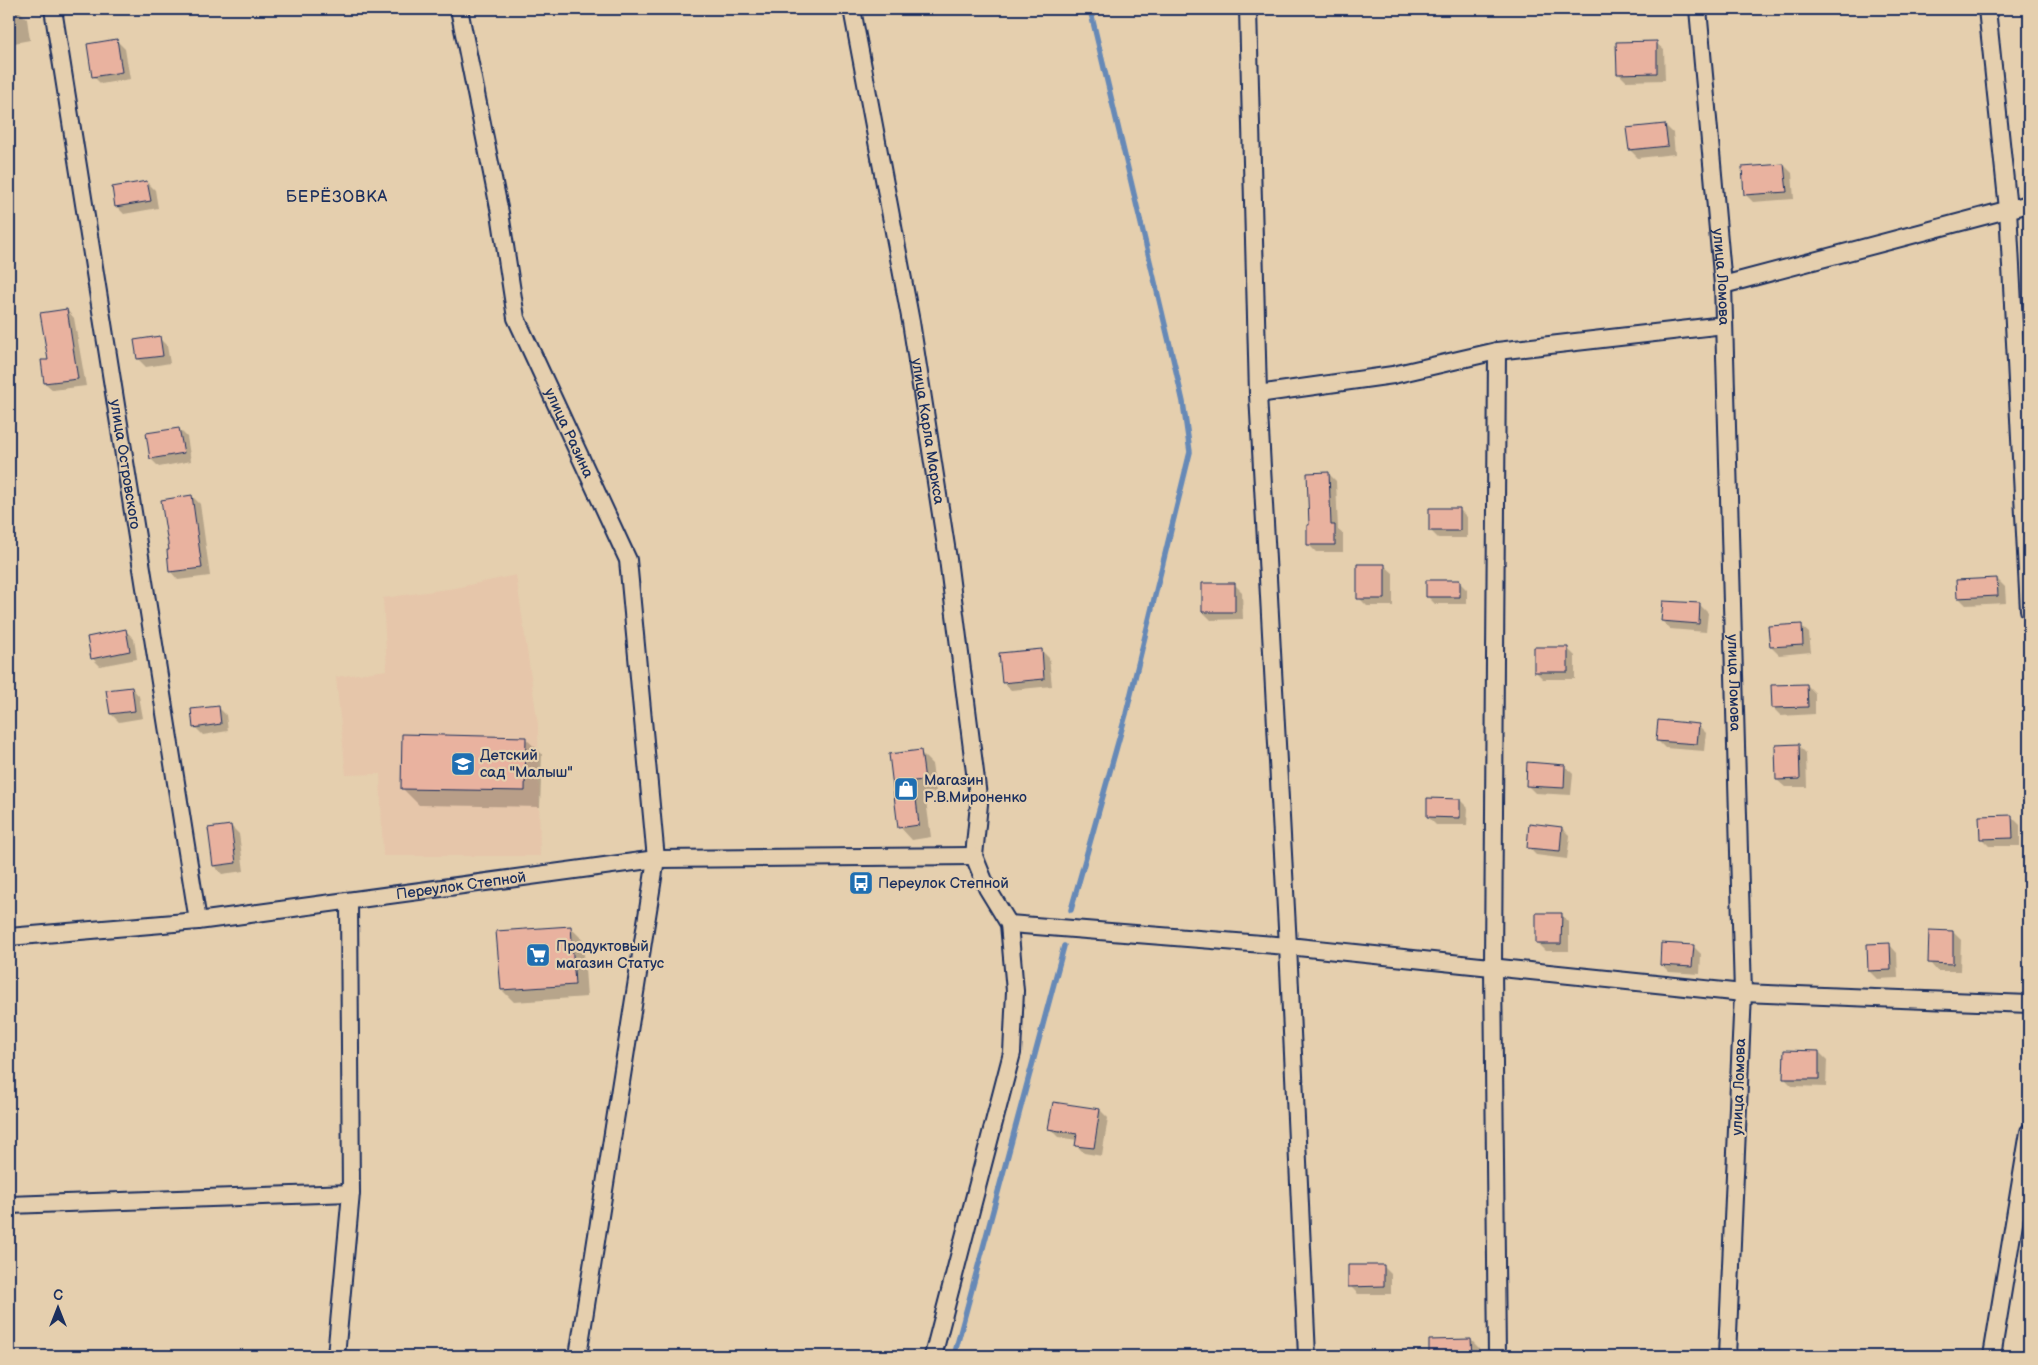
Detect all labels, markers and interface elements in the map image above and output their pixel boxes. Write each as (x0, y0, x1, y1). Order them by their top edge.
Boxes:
district label: БЕРЁЗОВКА (286, 187, 388, 207)
street label: улица Ломова (1708, 228, 1734, 326)
street label: улица Карла Маркса (907, 357, 949, 506)
street label: улица Разина (540, 385, 598, 481)
street label: улица Островского (106, 398, 145, 531)
street label: улица Ломова (1723, 634, 1745, 732)
place label: Детский сад "Малыш" (480, 746, 573, 782)
school or university icon: Детский сад "Малыш" (450, 751, 476, 777)
place label: Магазин Р.В.Мироненко (924, 771, 1027, 807)
shop icon: Магазин Р.В.Мироненко (893, 776, 919, 802)
street label: Переулок Степной (395, 867, 527, 904)
bus stop icon: Переулок Степной (848, 870, 874, 896)
place label: Переулок Степной (878, 874, 1009, 893)
place label: Продуктовый магазин Статус (556, 937, 665, 973)
supermarket icon: Продуктовый магазин Статус (525, 942, 551, 968)
street label: улица Ломова (1728, 1038, 1750, 1136)
north arrow (32, 1282, 82, 1332)
text: С (53, 1287, 63, 1304)

